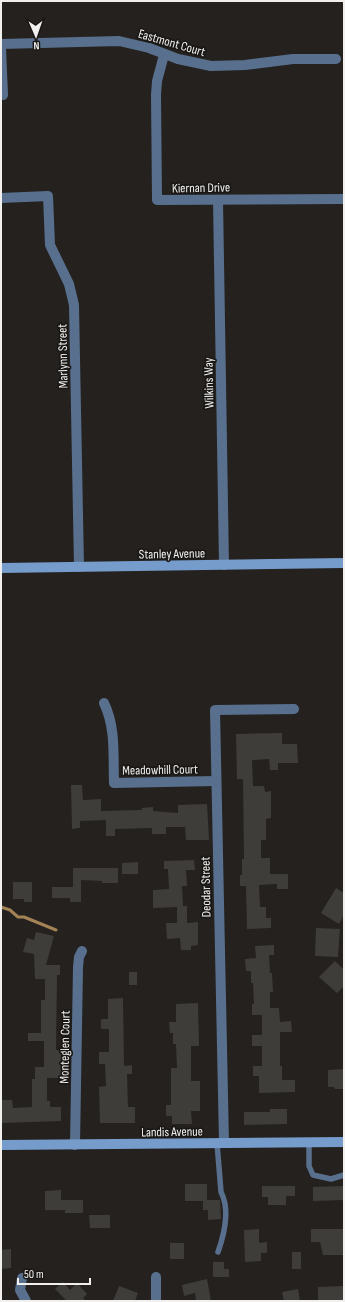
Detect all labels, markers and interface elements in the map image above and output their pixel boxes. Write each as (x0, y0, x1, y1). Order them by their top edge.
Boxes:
north arrow (16, 16, 56, 56)
street label: Eastmont Court (136, 26, 207, 60)
text: N (33, 39, 39, 52)
street label: Kiernan Drive (172, 179, 230, 197)
street label: Marlynn Street (54, 324, 72, 388)
street label: Wilkins Way (201, 357, 217, 409)
street label: Stanley Avenue (139, 545, 205, 563)
street label: Meadowhill Court (122, 761, 198, 779)
street label: Deodar Street (197, 856, 215, 917)
street label: Monteglen Court (56, 1010, 74, 1084)
street label: Landis Avenue (141, 1123, 203, 1141)
scale bar (18, 1260, 90, 1286)
text: 50 m (24, 1267, 44, 1282)

